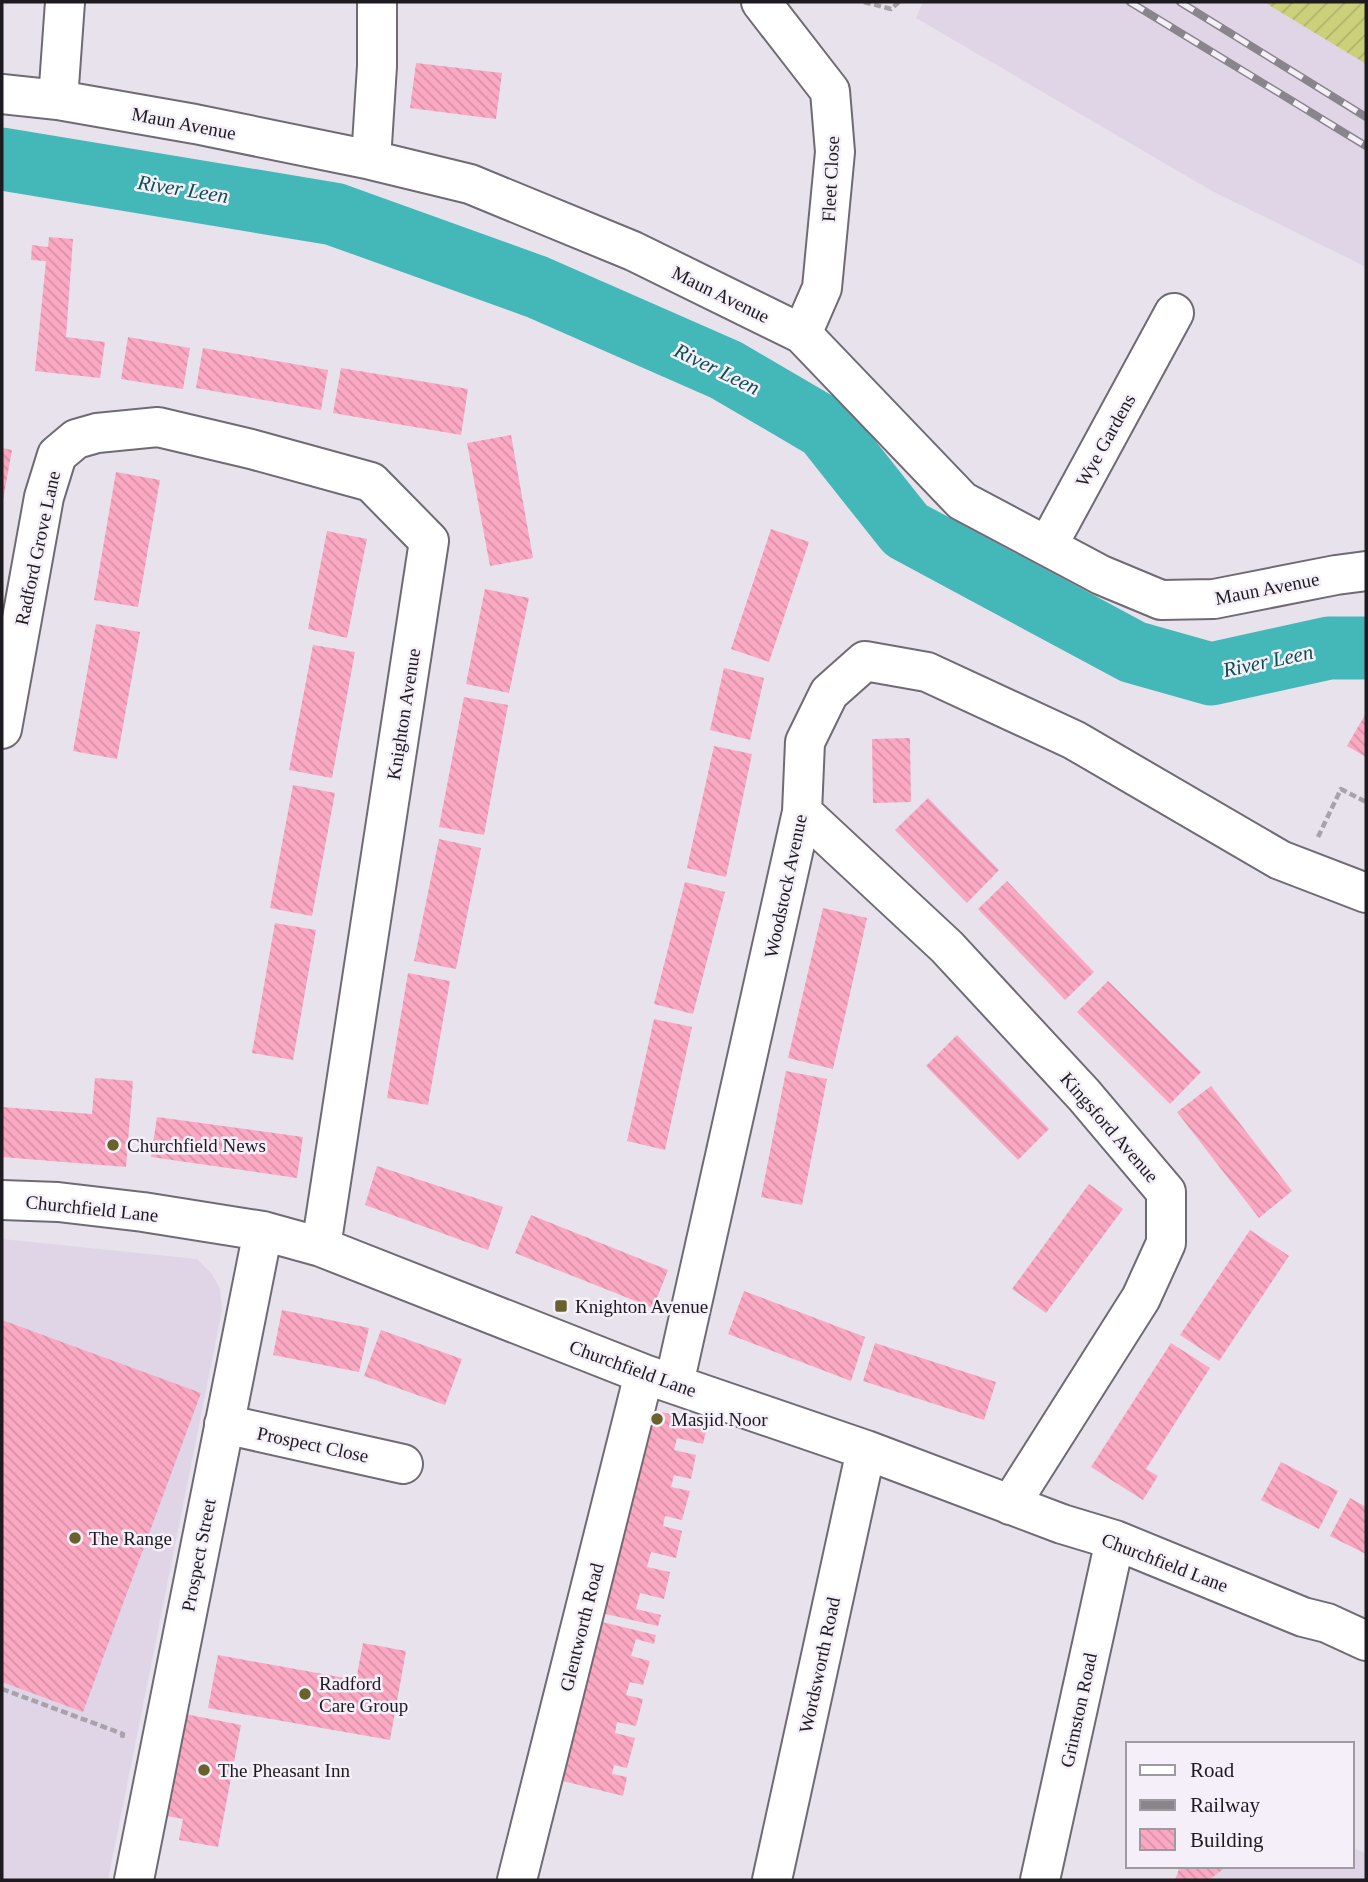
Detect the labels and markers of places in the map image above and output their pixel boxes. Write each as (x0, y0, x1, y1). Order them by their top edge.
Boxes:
place label: Churchfield News (127, 1135, 266, 1156)
marker: Churchfield News (105, 1137, 121, 1153)
place label: Knighton Avenue (575, 1296, 708, 1317)
marker: Knighton Avenue (553, 1298, 569, 1314)
place label: Masjid Noor (671, 1409, 768, 1430)
marker: Masjid Noor (649, 1411, 665, 1427)
place label: The Range (89, 1528, 172, 1549)
marker: The Range (67, 1530, 83, 1546)
place label: Radford Care Group (319, 1673, 408, 1716)
marker: Radford Care Group (297, 1686, 313, 1702)
place label: The Pheasant Inn (218, 1760, 350, 1781)
marker: The Pheasant Inn (196, 1762, 212, 1778)

